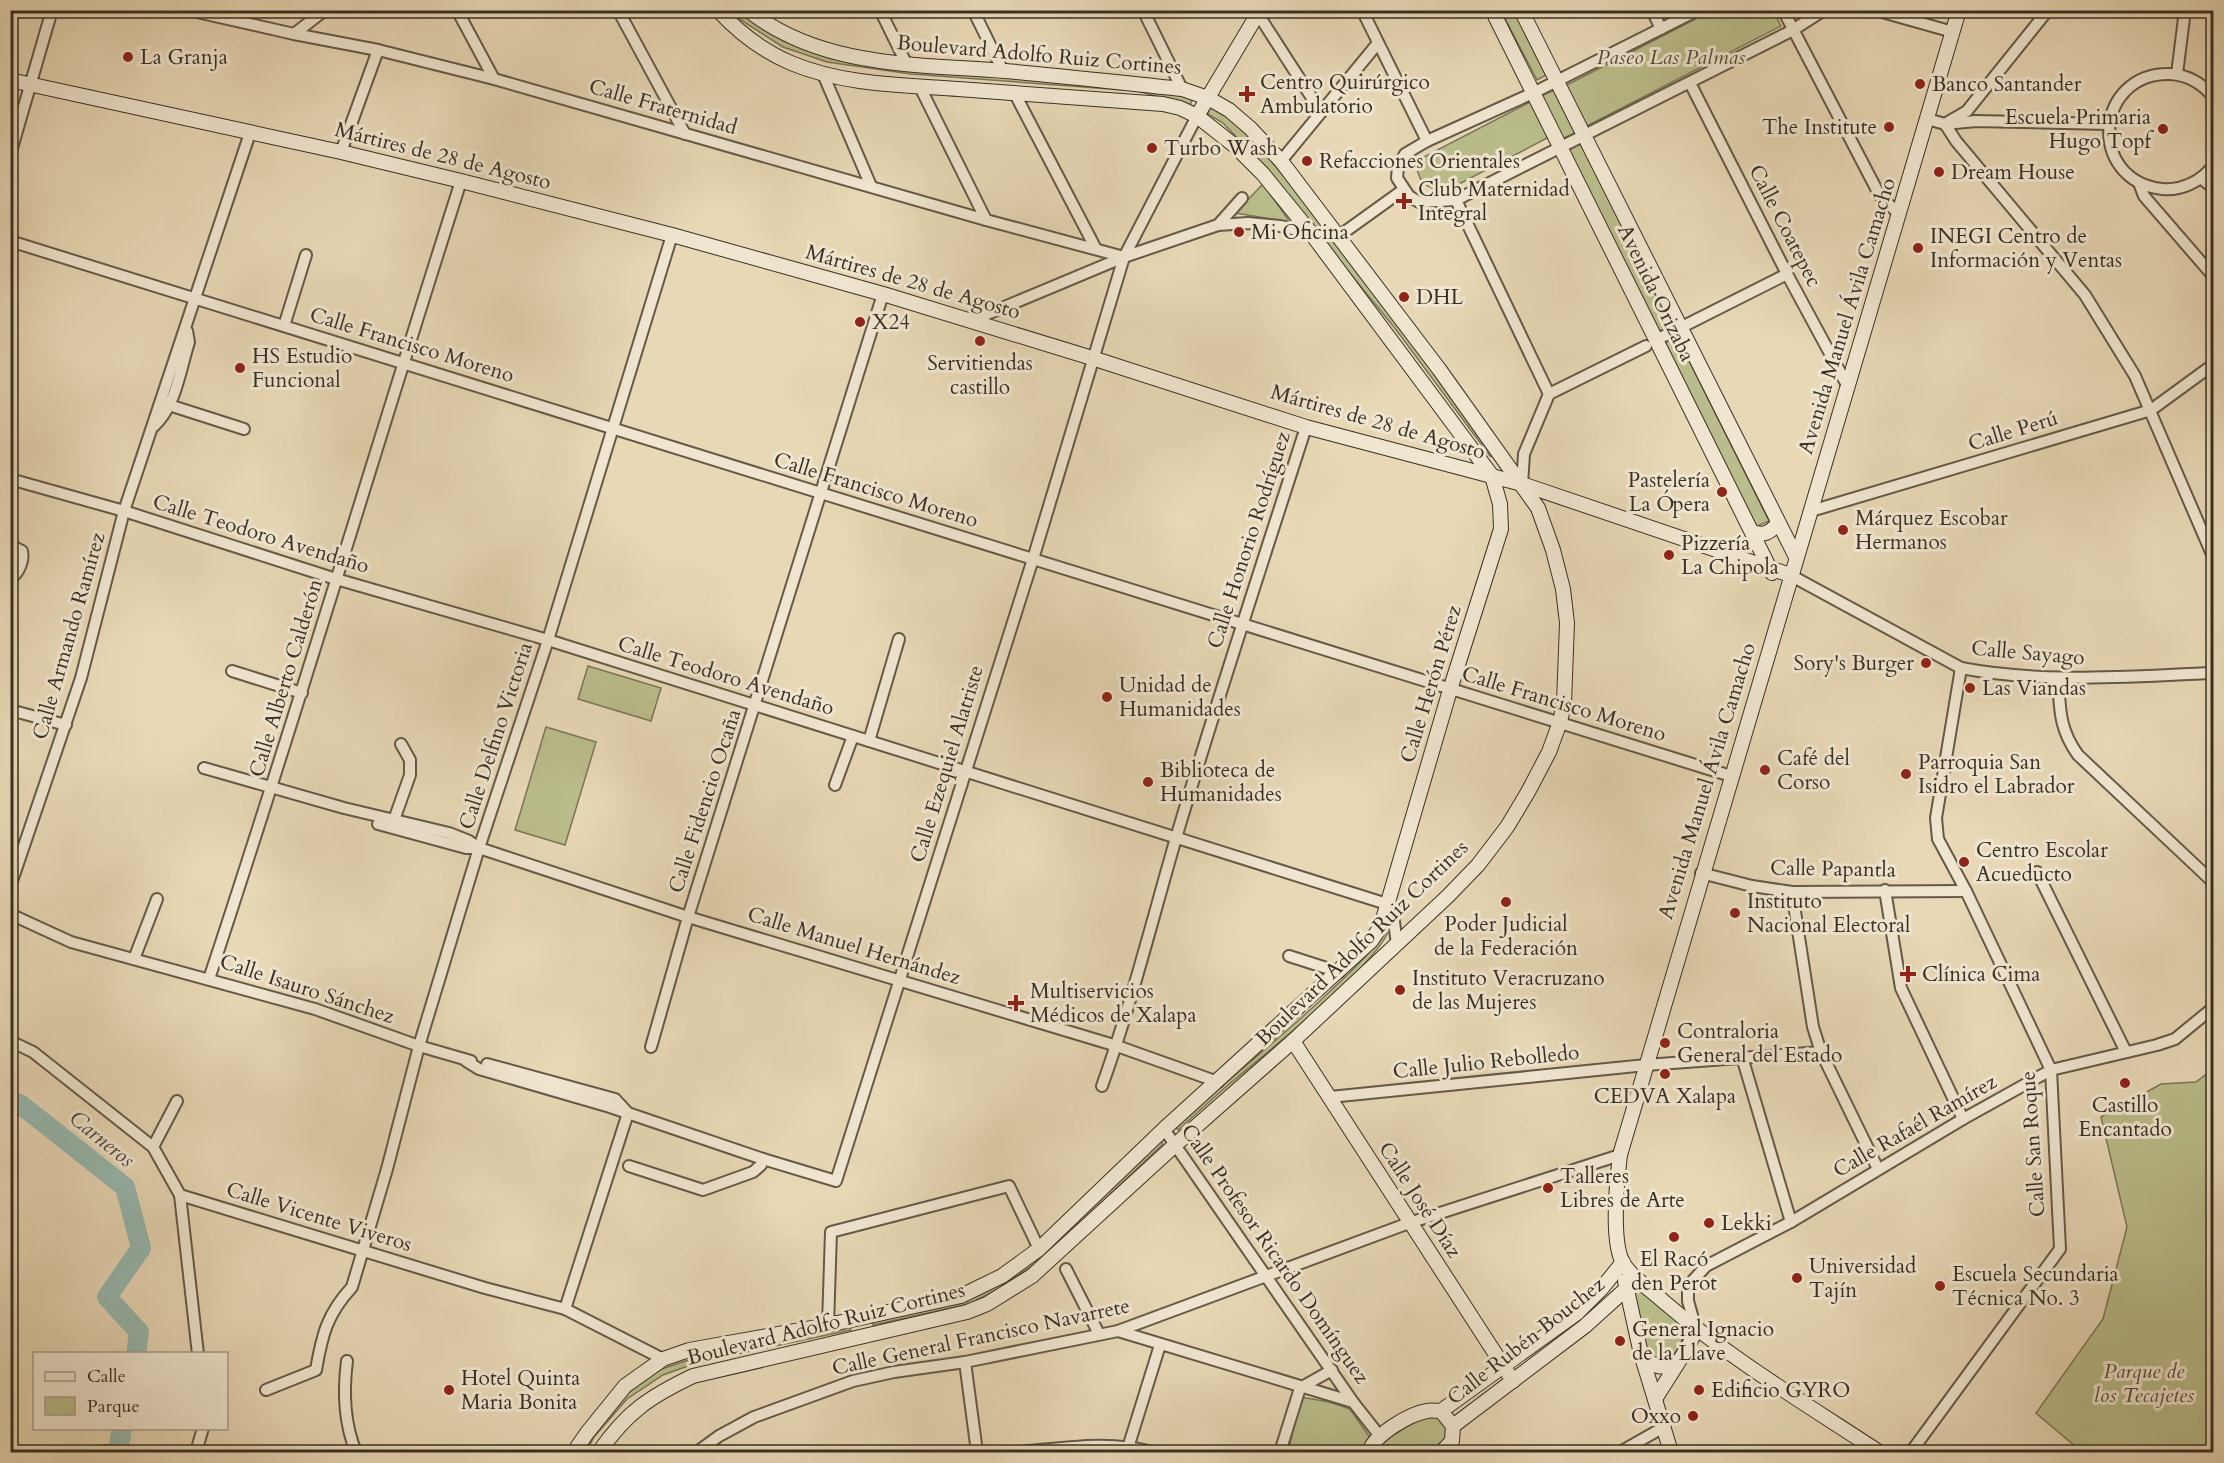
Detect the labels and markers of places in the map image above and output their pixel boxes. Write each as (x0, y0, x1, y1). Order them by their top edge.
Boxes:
place label: La Granja (140, 43, 228, 72)
marker: La Granja (121, 50, 135, 64)
place label: Centro Quirúrgico Ambulatorio (1260, 68, 1430, 121)
place label: Banco Santander (1932, 70, 2082, 99)
marker: Banco Santander (1913, 77, 1927, 91)
marker: Centro Quirúrgico Ambulatorio (1238, 85, 1256, 103)
place label: Escuela Primaria Hugo Topf (2005, 103, 2155, 156)
place label: The Institute (1762, 113, 1877, 142)
marker: The Institute (1882, 120, 1896, 134)
marker: Escuela Primaria Hugo Topf (2156, 122, 2170, 136)
place label: Turbo Wash (1164, 134, 1278, 163)
marker: Turbo Wash (1145, 141, 1159, 155)
place label: Refacciones Orientales (1319, 147, 1520, 176)
marker: Refacciones Orientales (1300, 154, 1314, 168)
place label: Dream House (1951, 158, 2075, 187)
marker: Dream House (1932, 165, 1946, 179)
place label: Club Maternidad Integral (1418, 175, 1570, 228)
marker: Club Maternidad Integral (1395, 192, 1413, 210)
place label: Mi Oficina (1251, 218, 1349, 247)
place label: INEGI Centro de Información y Ventas (1930, 222, 2122, 275)
marker: Mi Oficina (1232, 225, 1246, 239)
marker: INEGI Centro de Información y Ventas (1911, 241, 1925, 255)
place label: DHL (1416, 283, 1464, 312)
marker: DHL (1397, 290, 1411, 304)
place label: X24 (872, 308, 910, 337)
marker: X24 (853, 315, 867, 329)
marker: Servitiendas castillo (973, 334, 987, 348)
place label: HS Estudio Funcional (252, 342, 352, 395)
place label: Servitiendas castillo (927, 349, 1033, 402)
marker: HS Estudio Funcional (233, 361, 247, 375)
place label: Pastelería La Ópera (1628, 466, 1710, 519)
marker: Pastelería La Ópera (1715, 485, 1729, 499)
place label: Márquez Escobar Hermanos (1855, 504, 2008, 557)
marker: Márquez Escobar Hermanos (1836, 523, 1850, 537)
place label: Pizzería La Chipola (1681, 529, 1779, 582)
marker: Pizzería La Chipola (1662, 548, 1676, 562)
place label: Sory's Burger (1794, 649, 1914, 678)
marker: Sory's Burger (1919, 656, 1933, 670)
place label: Unidad de Humanidades (1119, 671, 1241, 724)
place label: Las Viandas (1982, 674, 2086, 703)
marker: Las Viandas (1963, 681, 1977, 695)
marker: Unidad de Humanidades (1100, 690, 1114, 704)
place label: Café del Corso (1777, 744, 1850, 797)
place label: Parroquia San Isidro el Labrador (1918, 748, 2075, 801)
place label: Biblioteca de Humanidades (1160, 756, 1282, 809)
marker: Café del Corso (1758, 763, 1772, 777)
marker: Parroquia San Isidro el Labrador (1899, 767, 1913, 781)
marker: Biblioteca de Humanidades (1141, 775, 1155, 789)
place label: Centro Escolar Acueducto (1976, 836, 2108, 889)
marker: Centro Escolar Acueducto (1957, 855, 1971, 869)
place label: Instituto Nacional Electoral (1747, 887, 1910, 940)
marker: Poder Judicial de la Federación (1499, 895, 1513, 909)
marker: Instituto Nacional Electoral (1728, 906, 1742, 920)
place label: Poder Judicial de la Federación (1434, 910, 1578, 963)
place label: Clínica Cima (1922, 960, 2040, 989)
place label: Instituto Veracruzano de las Mujeres (1412, 964, 1605, 1017)
marker: Clínica Cima (1899, 965, 1917, 983)
place label: Multiservicios Médicos de Xalapa (1030, 977, 1197, 1030)
marker: Instituto Veracruzano de las Mujeres (1393, 983, 1407, 997)
marker: Multiservicios Médicos de Xalapa (1007, 994, 1025, 1012)
place label: Contraloria General del Estado (1677, 1017, 1842, 1070)
marker: Contraloria General del Estado (1658, 1036, 1672, 1050)
marker: CEDVA Xalapa (1658, 1067, 1672, 1081)
marker: Castillo Encantado (2118, 1076, 2132, 1090)
place label: CEDVA Xalapa (1594, 1082, 1736, 1111)
place label: Castillo Encantado (2078, 1091, 2172, 1144)
place label: Talleres Libres de Arte (1560, 1162, 1685, 1215)
marker: Talleres Libres de Arte (1541, 1181, 1555, 1195)
place label: Lekki (1721, 1209, 1772, 1238)
marker: Lekki (1702, 1216, 1716, 1230)
marker: El Racó den Perot (1667, 1230, 1681, 1244)
place label: El Racó den Perot (1631, 1245, 1717, 1298)
place label: Universidad Tajín (1809, 1252, 1916, 1305)
place label: Escuela Secundaria Técnica No. 3 (1952, 1260, 2119, 1313)
marker: Universidad Tajín (1790, 1271, 1804, 1285)
marker: Escuela Secundaria Técnica No. 3 (1933, 1279, 1947, 1293)
place label: General Ignacio de la Llave (1632, 1315, 1774, 1368)
marker: General Ignacio de la Llave (1613, 1334, 1627, 1348)
place label: Hotel Quinta Maria Bonita (461, 1364, 580, 1417)
place label: Edificio GYRO (1711, 1376, 1850, 1405)
marker: Hotel Quinta Maria Bonita (442, 1383, 456, 1397)
marker: Edificio GYRO (1692, 1383, 1706, 1397)
place label: Oxxo (1631, 1402, 1681, 1431)
marker: Oxxo (1686, 1409, 1700, 1423)

